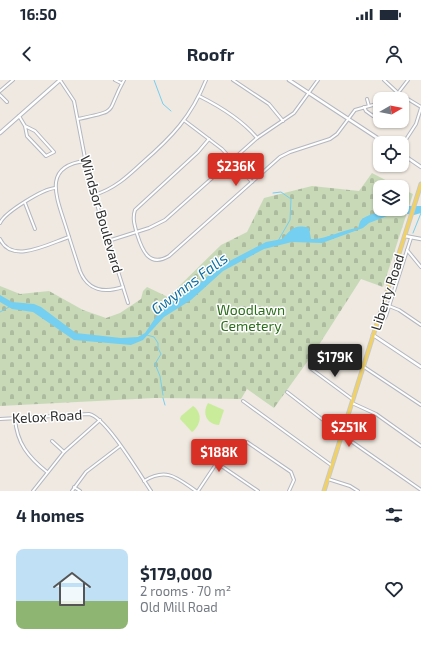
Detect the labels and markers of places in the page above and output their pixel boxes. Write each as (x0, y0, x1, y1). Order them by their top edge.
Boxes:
pin: $236K (208, 153, 264, 187)
pin: $179K (307, 344, 363, 378)
pin: $251K (321, 414, 377, 448)
pin: $188K (191, 439, 247, 473)

